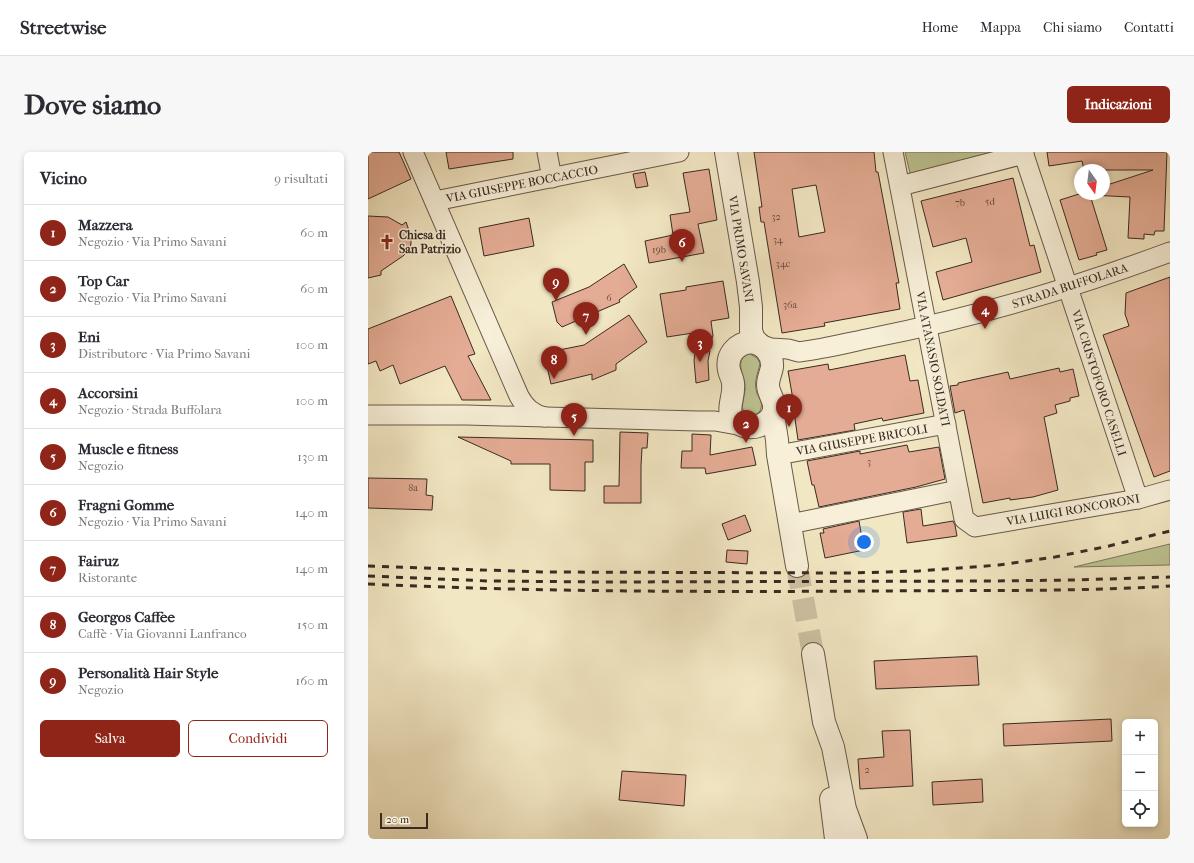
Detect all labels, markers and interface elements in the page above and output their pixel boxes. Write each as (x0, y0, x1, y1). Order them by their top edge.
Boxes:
text: Streetwise (20, 17, 106, 39)
text: Home (922, 19, 958, 36)
text: Mappa (980, 19, 1021, 36)
text: Chi siamo (1043, 19, 1102, 36)
text: Contatti (1124, 19, 1174, 36)
button: Indicazioni (1067, 86, 1170, 123)
text: Dove siamo (24, 88, 161, 121)
street label: VIA GIUSEPPE BOCCACCIO (444, 162, 599, 206)
north arrow (1074, 164, 1110, 200)
text: Vicino (40, 168, 87, 188)
text: 9 risultati (274, 171, 328, 186)
street label: VIA PRIMO SAVANI (725, 193, 756, 304)
house number: 5d (985, 196, 995, 208)
house number: 7b (955, 197, 965, 209)
house number: 32 (771, 211, 781, 223)
text: Mazzera (78, 216, 133, 234)
text: 1 (51, 225, 55, 240)
text: 60 m (300, 225, 328, 240)
place label: Chiesa di San Patrizio (399, 228, 461, 256)
pin: 6 (669, 229, 695, 262)
church icon: Chiesa di San Patrizio (378, 233, 396, 251)
text: Negozio · Via Primo Savani (78, 234, 227, 249)
house number: 34 (773, 234, 784, 246)
house number: 19b (652, 244, 666, 256)
house number: 34c (776, 258, 791, 270)
street label: STRADA BUFFOLARA (1010, 261, 1130, 311)
pin: 9 (543, 268, 569, 301)
text: Top Car (78, 272, 129, 290)
text: 2 (50, 281, 56, 296)
text: 60 m (300, 281, 328, 296)
street label: VIA ATANASIO SOLDATI (913, 289, 953, 428)
text: Negozio · Via Primo Savani (78, 290, 227, 305)
house number: 6 (606, 292, 612, 304)
pin: 4 (972, 296, 998, 329)
house number: 36a (783, 299, 797, 311)
pin: 7 (573, 302, 599, 335)
street label: VIA CRISTOFORO CASELLI (1068, 307, 1129, 458)
text: Eni (78, 328, 100, 346)
pin: 3 (687, 329, 713, 362)
text: 3 (50, 337, 56, 352)
text: 100 m (295, 337, 328, 352)
text: Distributore · Via Primo Savani (78, 346, 250, 361)
pin: 8 (541, 346, 567, 379)
text: Accorsini (78, 384, 138, 402)
text: 4 (49, 393, 57, 408)
text: 100 m (295, 393, 328, 408)
pin: 1 (776, 394, 802, 427)
text: Negozio · Strada Buffolara (78, 402, 222, 417)
pin: 5 (561, 403, 587, 436)
pin: 2 (733, 410, 759, 443)
street label: VIA GIUSEPPE BRICOLI (794, 421, 929, 459)
text: Muscle e fitness (78, 440, 178, 458)
text: 5 (50, 449, 56, 464)
text: 130 m (297, 449, 328, 464)
house number: 3 (867, 456, 871, 468)
text: Negozio (78, 458, 124, 473)
house number: 8a (408, 482, 418, 494)
street label: VIA LUIGI RONCORONI (1004, 491, 1141, 529)
text: Fragni Gomme (78, 496, 174, 514)
text: 6 (49, 505, 57, 520)
text: 140 m (295, 505, 328, 520)
text: Negozio · Via Primo Savani (78, 514, 227, 529)
your location (854, 532, 874, 552)
text: Fairuz (78, 552, 119, 570)
text: 7 (50, 561, 56, 576)
text: 140 m (295, 561, 328, 576)
text: Ristorante (78, 570, 137, 585)
text: Georgos Caffee (78, 608, 175, 626)
text: 8 (50, 617, 56, 632)
text: 150 m (297, 617, 328, 632)
text: Caffè · Via Giovanni Lanfranco (78, 626, 247, 641)
text: Personalità Hair Style (78, 664, 219, 682)
text: 9 (50, 673, 56, 688)
text: 160 m (296, 673, 328, 688)
text: Negozio (78, 682, 124, 697)
map controls (1122, 719, 1158, 827)
button: + (1122, 719, 1158, 755)
button: Salva (40, 720, 180, 757)
button: Condividi (188, 720, 328, 757)
button: − (1122, 755, 1158, 791)
house number: 2 (864, 764, 870, 776)
button: locate (1122, 791, 1158, 827)
scale bar (380, 811, 428, 830)
text: 20 m (386, 813, 409, 826)

